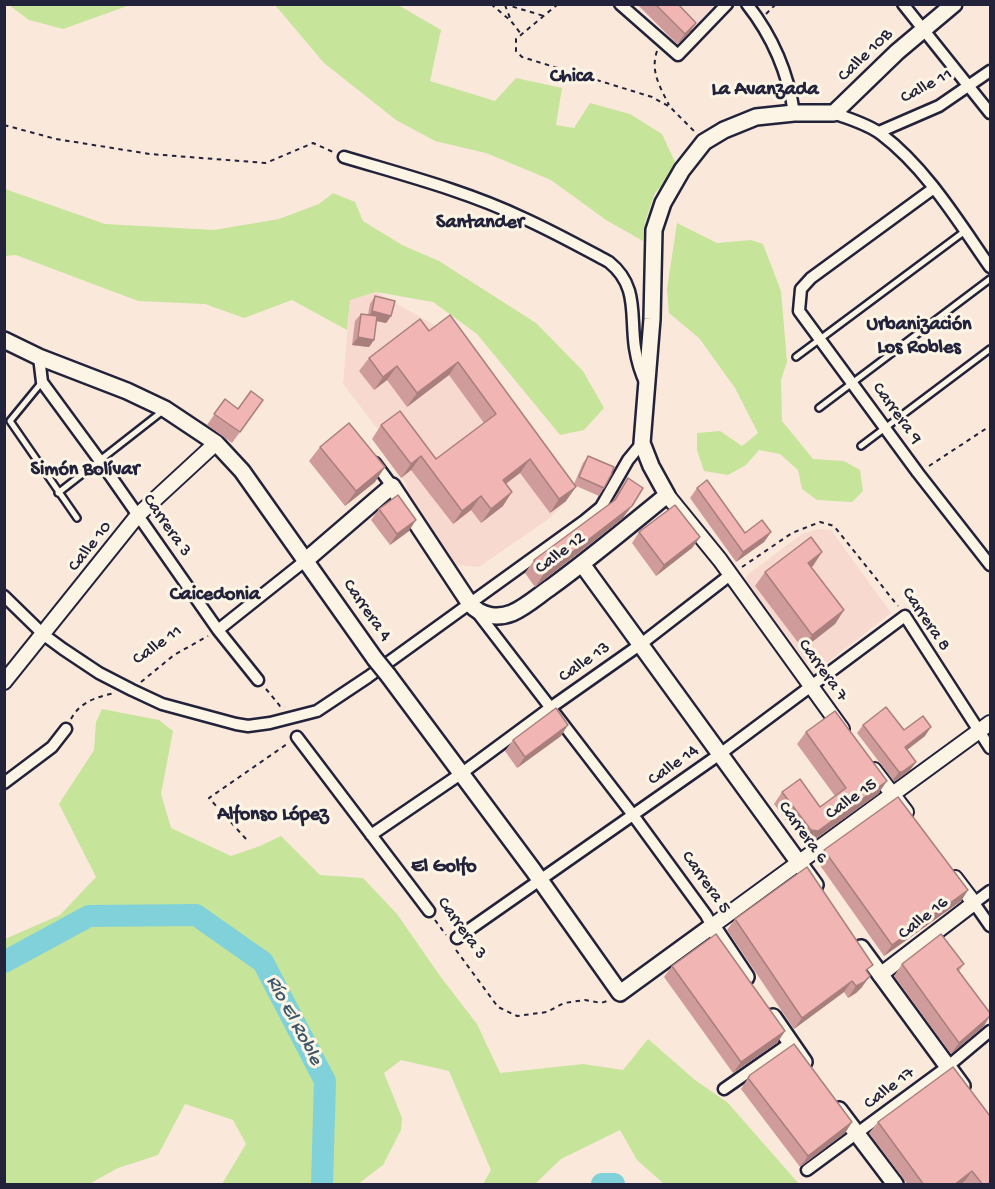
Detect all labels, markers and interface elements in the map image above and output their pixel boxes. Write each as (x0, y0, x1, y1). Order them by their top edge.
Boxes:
street label: Calle 10B (834, 25, 898, 87)
street label: Calle 11 (897, 64, 957, 110)
district label: Chica (550, 66, 594, 90)
district label: La Avanzada (711, 79, 819, 103)
district label: Santander (436, 212, 524, 236)
district label: Urbanización Los Robles (866, 314, 972, 361)
street label: Carrera 9 (866, 379, 926, 449)
district label: Simón Bolívar (31, 459, 139, 483)
street label: Carrera 3 (137, 490, 195, 562)
street label: Calle 10 (64, 517, 118, 577)
street label: Calle 12 (532, 528, 590, 580)
street label: Carrera 4 (337, 576, 395, 646)
district label: Caicedonia (170, 584, 260, 608)
street label: Carrera 8 (896, 584, 954, 656)
street label: Calle 11 (129, 621, 187, 671)
street label: Carrera 7 (792, 636, 852, 706)
street label: Calle 13 (555, 638, 615, 688)
street label: Calle 14 (644, 741, 704, 791)
street label: Calle 15 (822, 775, 882, 825)
street label: Carrera 6 (772, 798, 832, 868)
district label: Alfonso López (217, 804, 329, 828)
street label: Carrera 5 (676, 847, 734, 919)
district label: El Golfo (411, 856, 477, 880)
street label: Calle 16 (895, 893, 953, 945)
street label: Carrera 3 (431, 894, 491, 964)
water label: Río El Roble (259, 972, 327, 1070)
street label: Calle 17 (860, 1063, 920, 1115)

